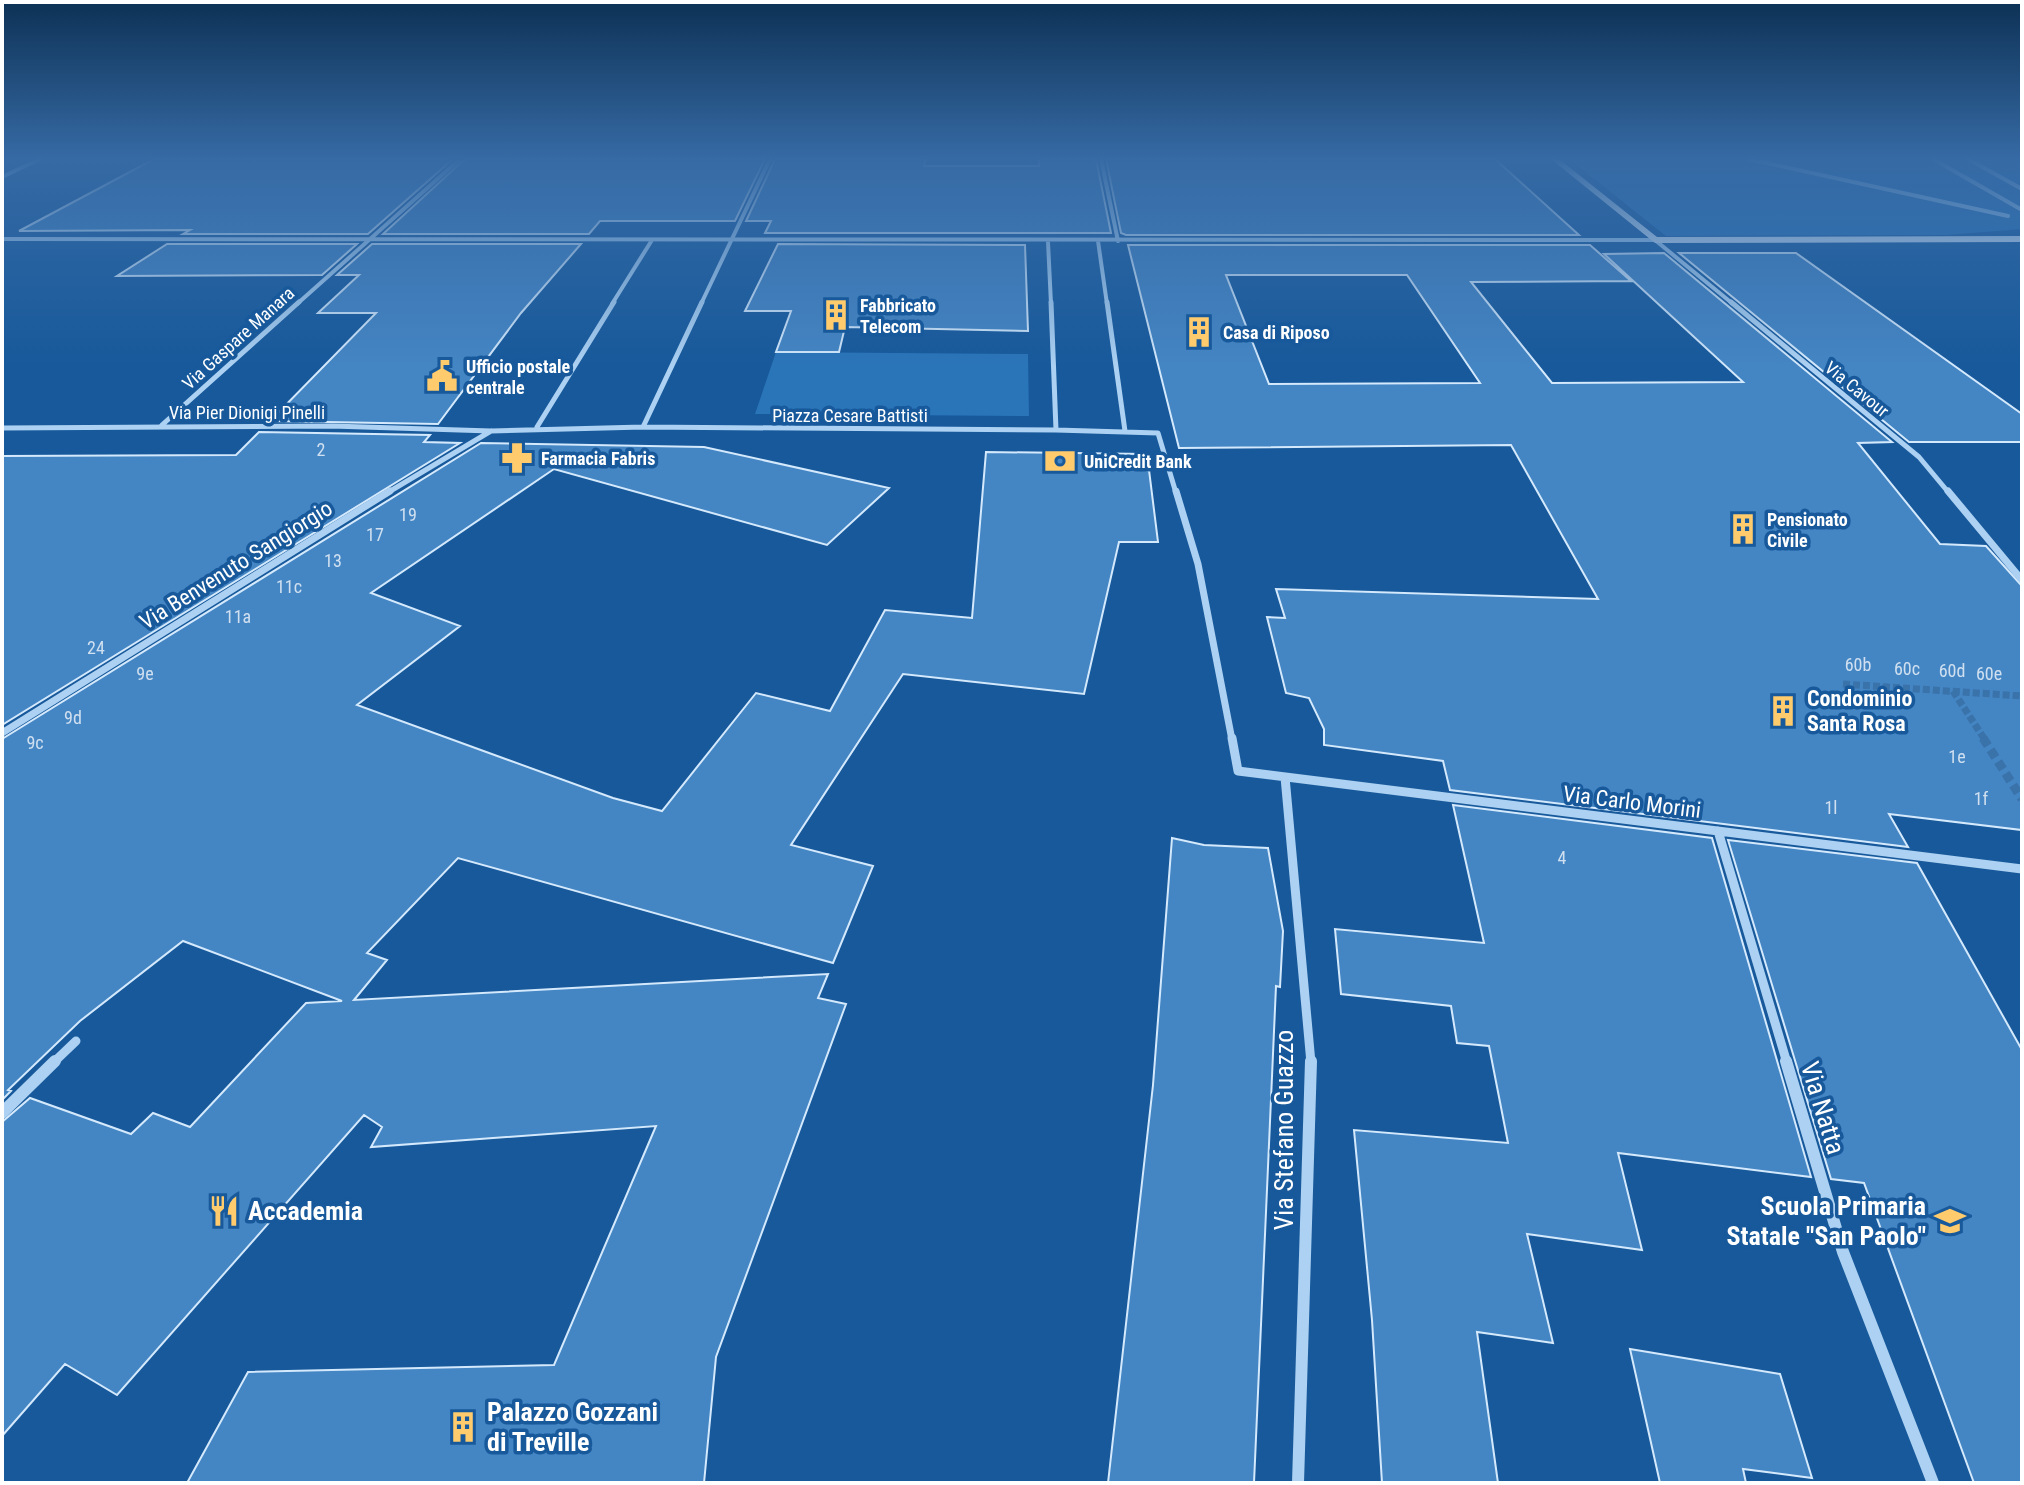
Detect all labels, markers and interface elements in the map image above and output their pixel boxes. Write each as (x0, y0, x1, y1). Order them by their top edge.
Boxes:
street label: Via Gaspare Manara (178, 282, 298, 394)
place label: Fabbricato Telecom (860, 295, 936, 337)
building icon: Fabbricato Telecom (819, 298, 853, 332)
building icon: Casa di Riposo (1182, 315, 1216, 349)
place label: Casa di Riposo (1223, 322, 1330, 343)
place label: Ufficio postale centrale (466, 356, 571, 398)
street label: Via Cavour (1821, 357, 1894, 422)
public building icon: Ufficio postale centrale (425, 359, 459, 393)
street label: Via Pier Dionigi Pinelli (169, 402, 325, 423)
street label: Piazza Cesare Battisti (772, 405, 928, 426)
house number: 2 (317, 439, 326, 460)
pharmacy icon: Farmacia Fabris (500, 441, 534, 475)
bank icon: UniCredit Bank (1043, 444, 1077, 478)
place label: Farmacia Fabris (541, 448, 655, 469)
place label: UniCredit Bank (1084, 451, 1192, 472)
street label: Via Benvenuto Sangiorgio (135, 496, 337, 634)
house number: 19 (399, 504, 417, 525)
place label: Pensionato Civile (1767, 509, 1848, 551)
building icon: Pensionato Civile (1726, 512, 1760, 546)
house number: 17 (366, 524, 384, 545)
house number: 13 (324, 550, 342, 571)
house number: 11c (276, 576, 302, 597)
house number: 11a (225, 606, 251, 627)
house number: 24 (87, 637, 105, 658)
house number: 60b (1845, 654, 1871, 675)
house number: 60c (1894, 658, 1920, 679)
house number: 60d (1939, 660, 1965, 681)
house number: 9e (136, 663, 154, 684)
house number: 60e (1976, 663, 2002, 684)
place label: Condominio Santa Rosa (1807, 686, 1912, 736)
building icon: Condominio Santa Rosa (1766, 694, 1800, 728)
house number: 9d (64, 707, 82, 728)
house number: 9c (26, 732, 44, 753)
house number: 1e (1948, 746, 1966, 767)
street label: Via Carlo Morini (1562, 781, 1702, 823)
house number: 1f (1974, 788, 1989, 809)
house number: 1l (1824, 797, 1838, 818)
house number: 4 (1558, 847, 1567, 868)
street label: Via Stefano Guazzo (1269, 1030, 1299, 1230)
street label: Via Natta (1795, 1058, 1851, 1158)
place label: Scuola Primaria Statale "San Paolo" (1727, 1191, 1926, 1251)
restaurant icon: Accademia (207, 1194, 241, 1228)
place label: Accademia (248, 1196, 363, 1226)
school or university icon: Scuola Primaria Statale "San Paolo" (1933, 1204, 1967, 1238)
place label: Palazzo Gozzani di Treville (487, 1397, 658, 1457)
building icon: Palazzo Gozzani di Treville (446, 1410, 480, 1444)

